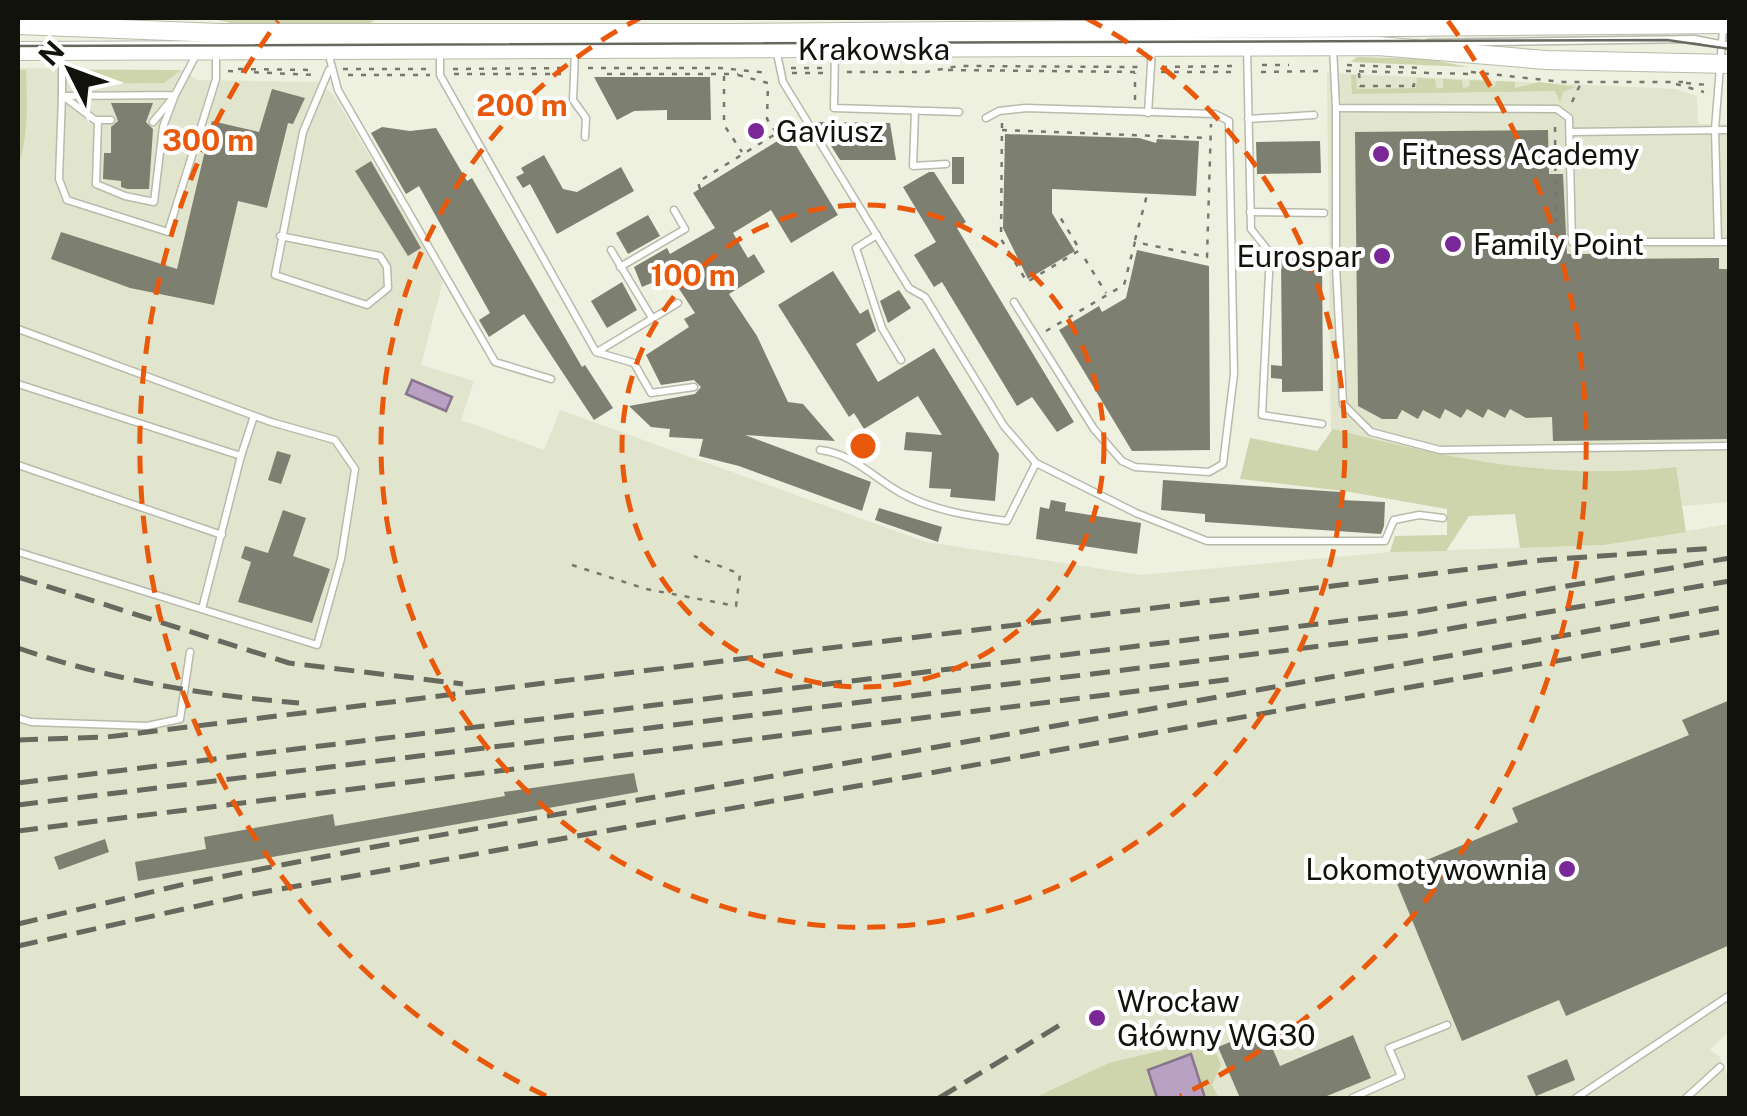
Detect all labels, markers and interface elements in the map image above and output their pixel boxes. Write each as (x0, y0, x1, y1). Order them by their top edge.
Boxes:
north arrow (20, 20, 120, 120)
street label: Krakowska (798, 31, 950, 67)
text: N (31, 34, 71, 72)
text: 200 m (476, 87, 568, 123)
place label: Gaviusz (776, 113, 884, 149)
marker: Gaviusz (745, 120, 767, 142)
text: 300 m (162, 122, 254, 158)
place label: Fitness Academy (1401, 136, 1640, 172)
marker: Fitness Academy (1370, 143, 1392, 165)
place label: Family Point (1473, 226, 1644, 262)
marker: Family Point (1442, 233, 1464, 255)
place label: Eurospar (1236, 238, 1362, 274)
marker: Eurospar (1371, 245, 1393, 267)
text: 100 m (650, 257, 736, 293)
centre of rings (845, 428, 881, 464)
place label: Lokomotywownia (1305, 851, 1547, 887)
marker: Lokomotywownia (1556, 858, 1578, 880)
place label: Wrocław Główny WG30 (1117, 983, 1316, 1053)
marker: Wrocław Główny WG30 (1086, 1007, 1108, 1029)

